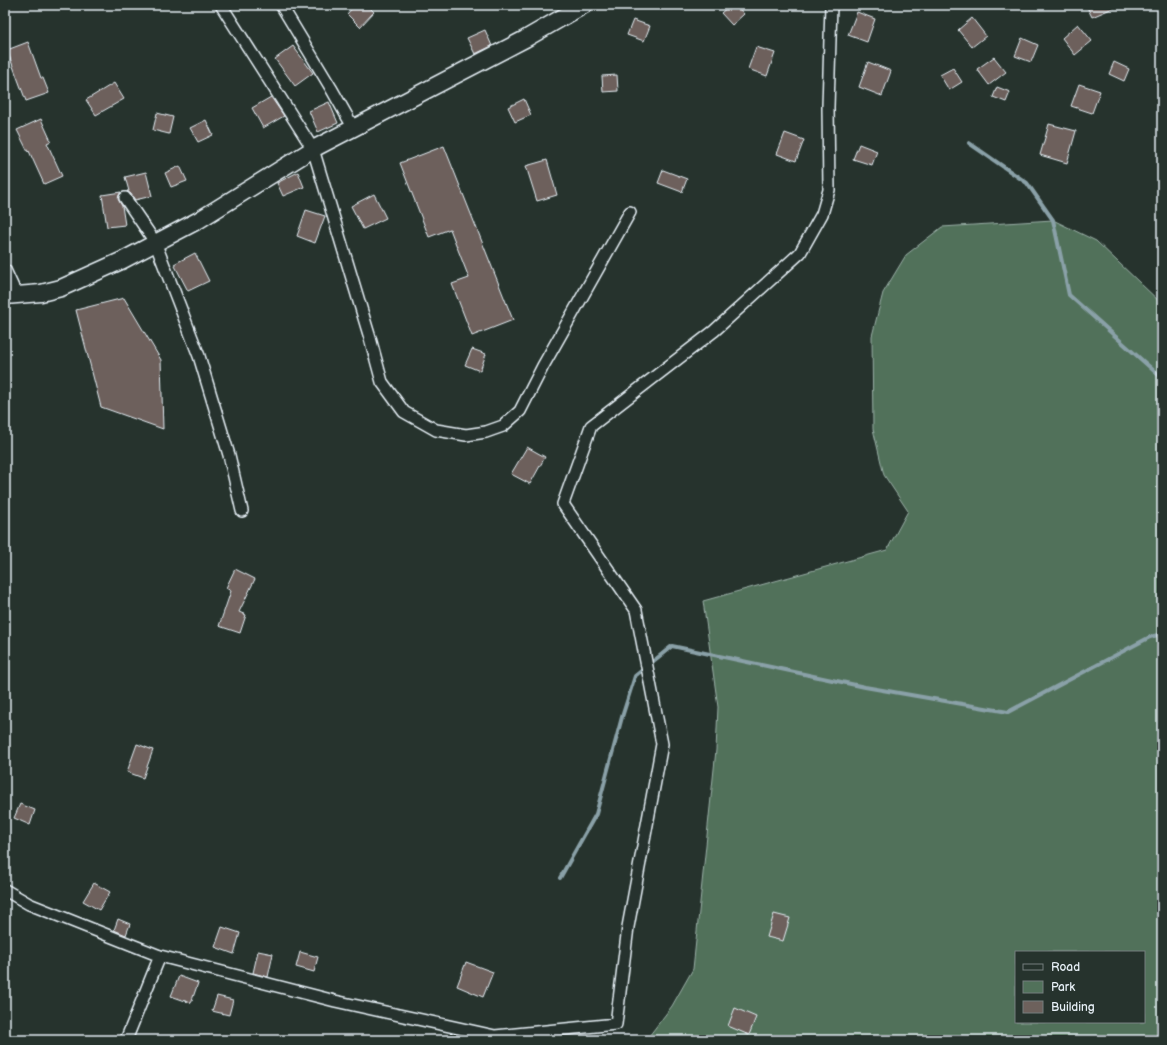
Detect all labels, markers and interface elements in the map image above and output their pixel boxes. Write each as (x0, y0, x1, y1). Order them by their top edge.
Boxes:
legend (1015, 951, 1145, 1023)
text: Road (1051, 960, 1080, 975)
text: Park (1051, 980, 1075, 995)
text: Building (1051, 1000, 1095, 1015)

